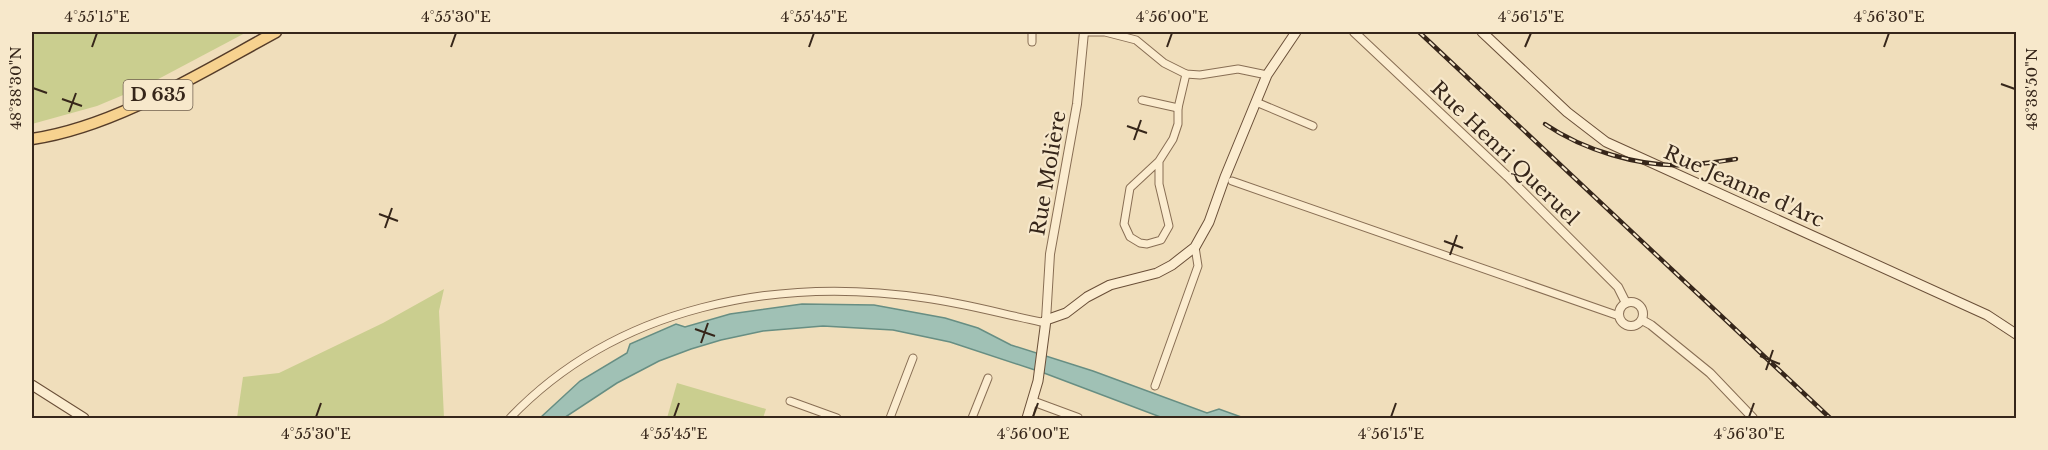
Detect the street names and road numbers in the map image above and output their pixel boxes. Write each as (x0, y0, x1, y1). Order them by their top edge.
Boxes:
street label: Rue Henri Queruel (1426, 76, 1584, 230)
road number: D 635 (124, 80, 192, 110)
street label: Rue Molière (1025, 109, 1071, 237)
street label: Rue Jeanne d'Arc (1660, 140, 1828, 232)

